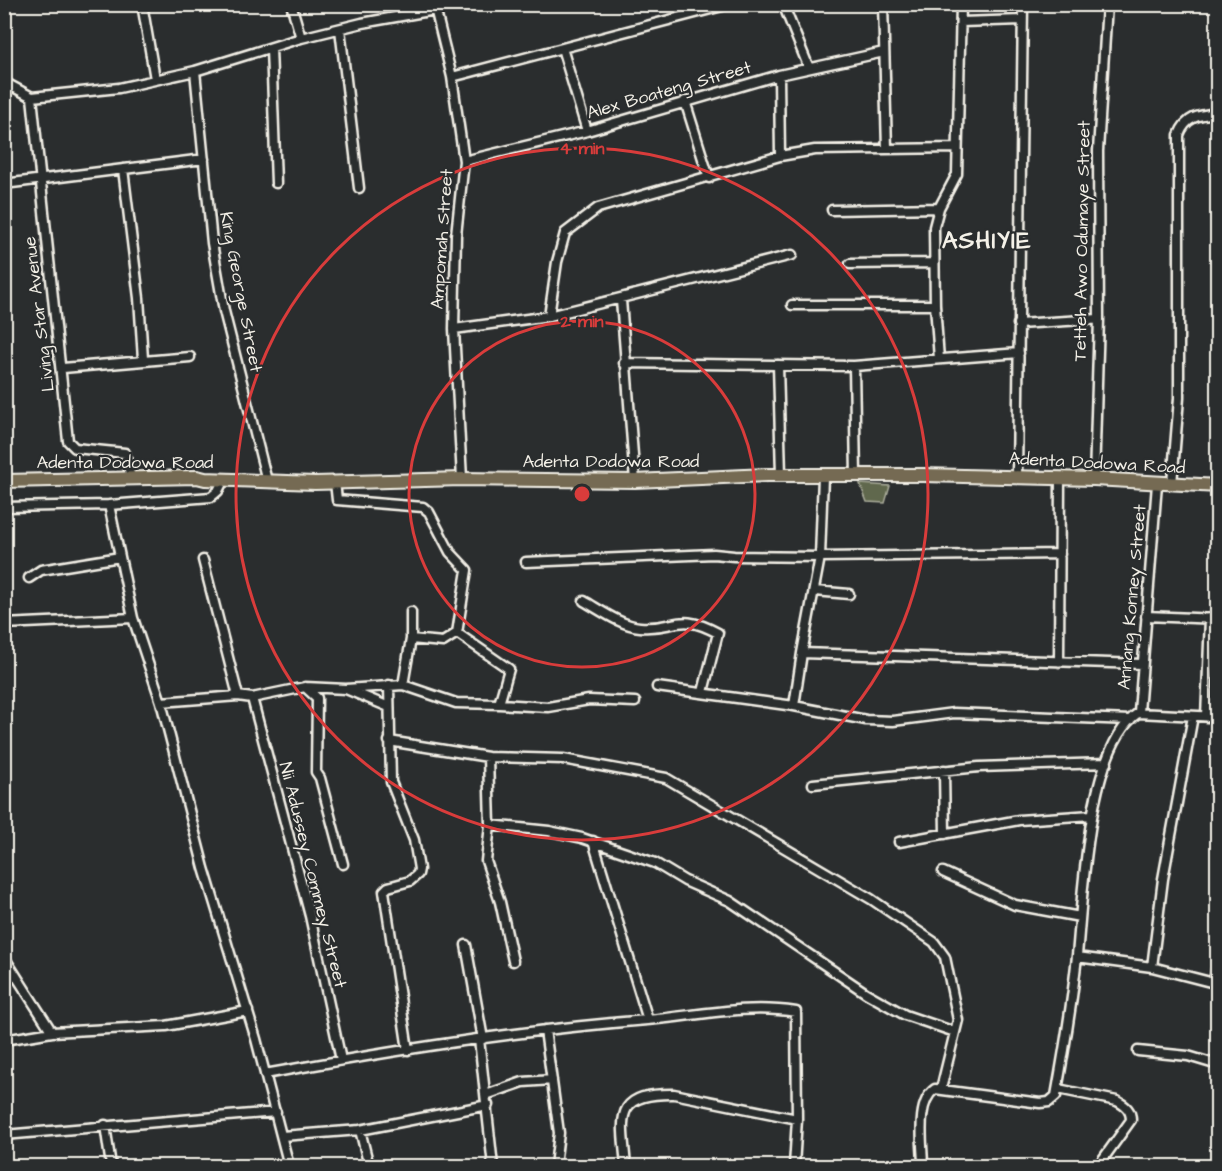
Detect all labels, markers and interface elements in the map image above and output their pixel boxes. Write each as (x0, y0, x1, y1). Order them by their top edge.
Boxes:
street label: Alex Boateng Street (584, 54, 755, 126)
street label: Tetteh Awo Odumaye Street (1067, 120, 1098, 362)
text: 4 min (559, 136, 605, 161)
street label: Ampomah Street (425, 167, 459, 310)
street label: King George Street (212, 210, 269, 375)
district label: ASHIYIE (942, 224, 1032, 258)
street label: Living Star Avenue (17, 234, 62, 393)
text: 2 min (559, 309, 604, 334)
street label: Adenta Dodowa Road (1008, 446, 1186, 480)
street label: Adenta Dodowa Road (523, 449, 699, 474)
street label: Adenta Dodowa Road (37, 450, 213, 475)
centre of rings (572, 484, 592, 504)
street label: Annang Konney Street (1111, 503, 1154, 691)
street label: Nii Adussey Commey Street (272, 759, 353, 992)

